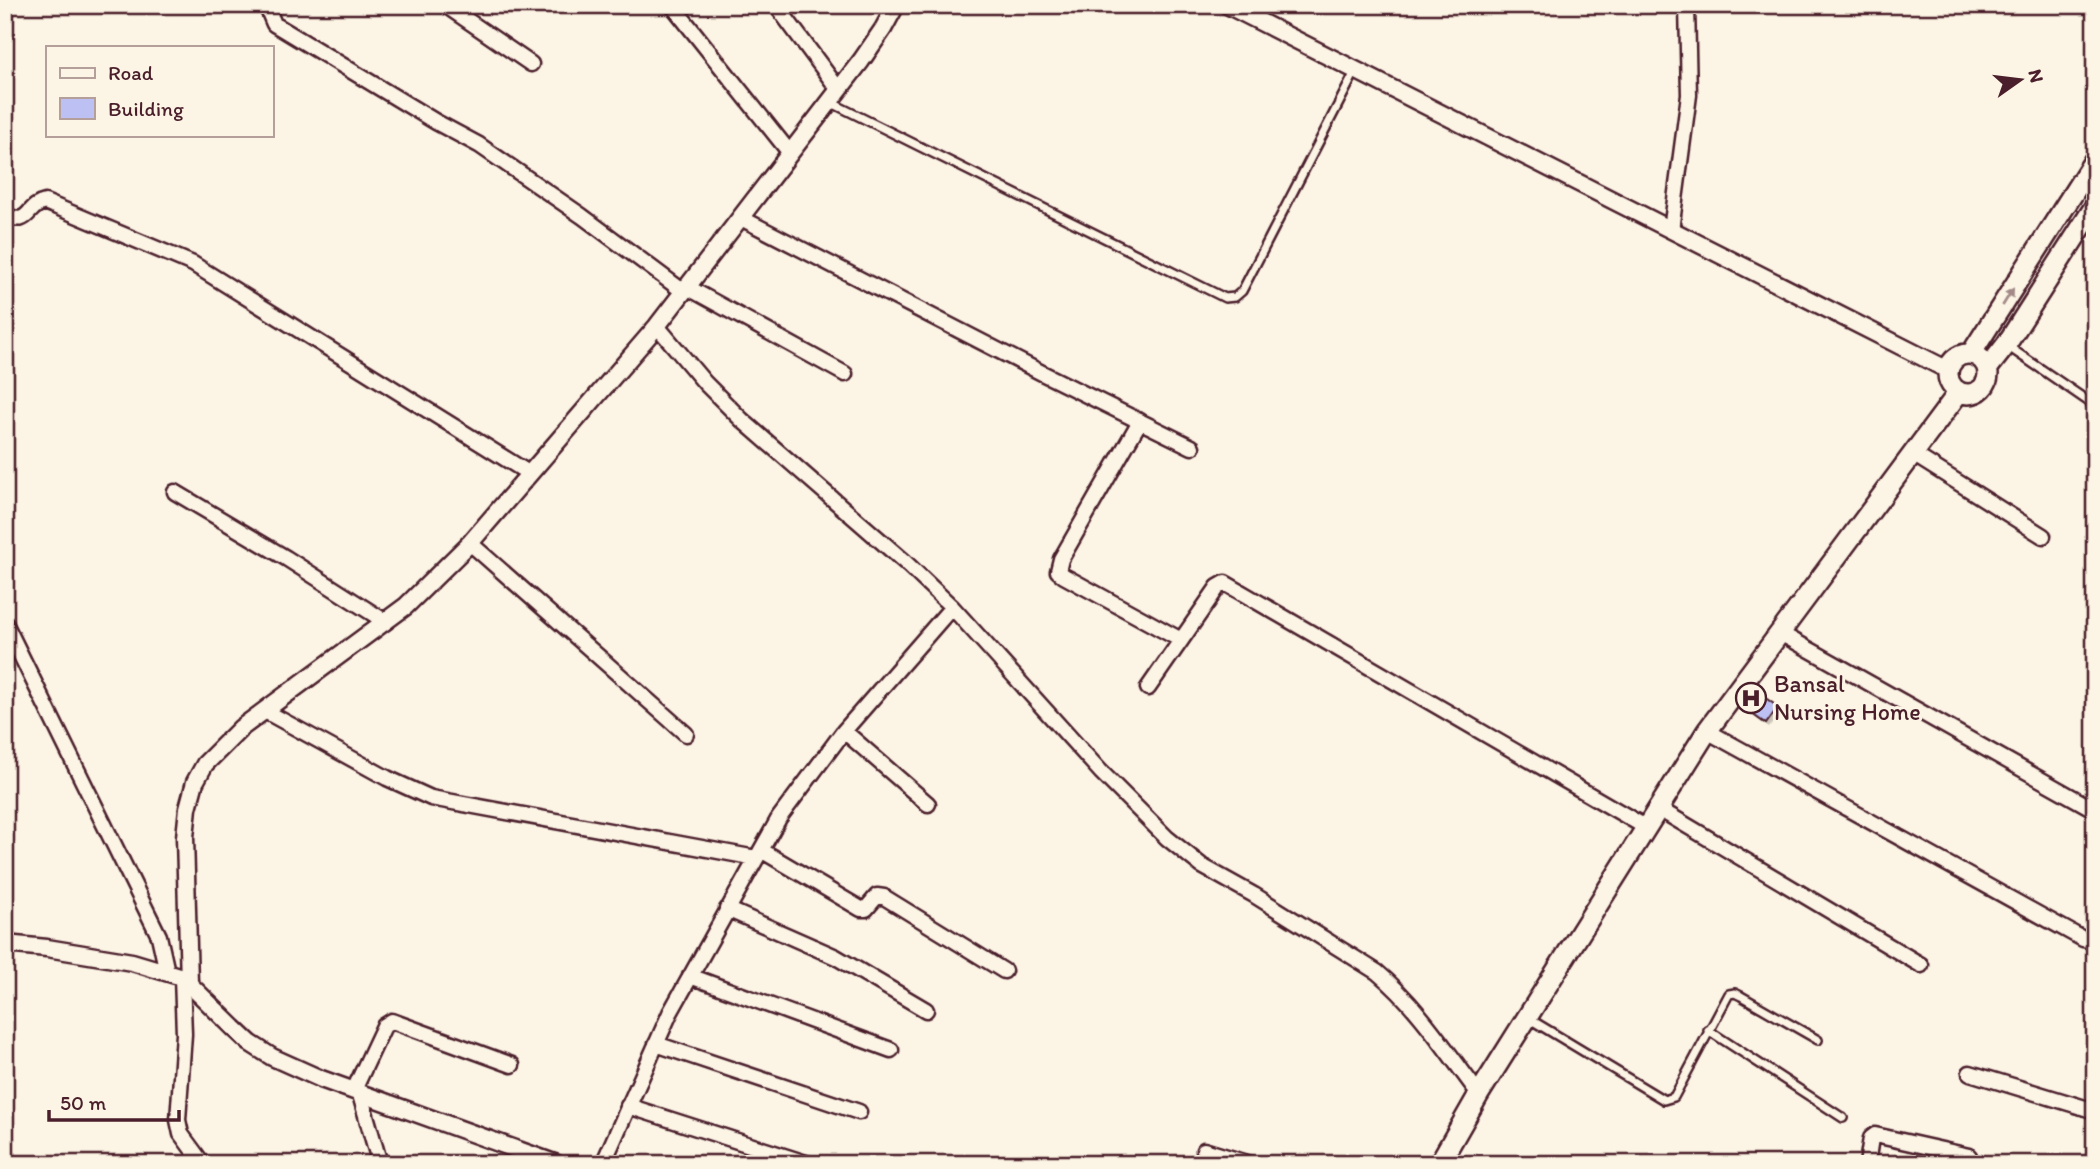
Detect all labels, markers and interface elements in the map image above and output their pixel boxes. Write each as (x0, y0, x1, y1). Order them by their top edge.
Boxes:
legend (46, 46, 273, 136)
north arrow (1984, 46, 2054, 116)
text: Road (108, 60, 154, 85)
text: N (2023, 67, 2049, 85)
text: Building (108, 96, 184, 121)
one-way arrow (2002, 287, 2015, 306)
place label: Bansal Nursing Home (1774, 669, 1921, 726)
hospital icon: Bansal Nursing Home (1734, 681, 1768, 715)
scale bar (49, 1078, 178, 1122)
text: 50 m (60, 1090, 107, 1115)

